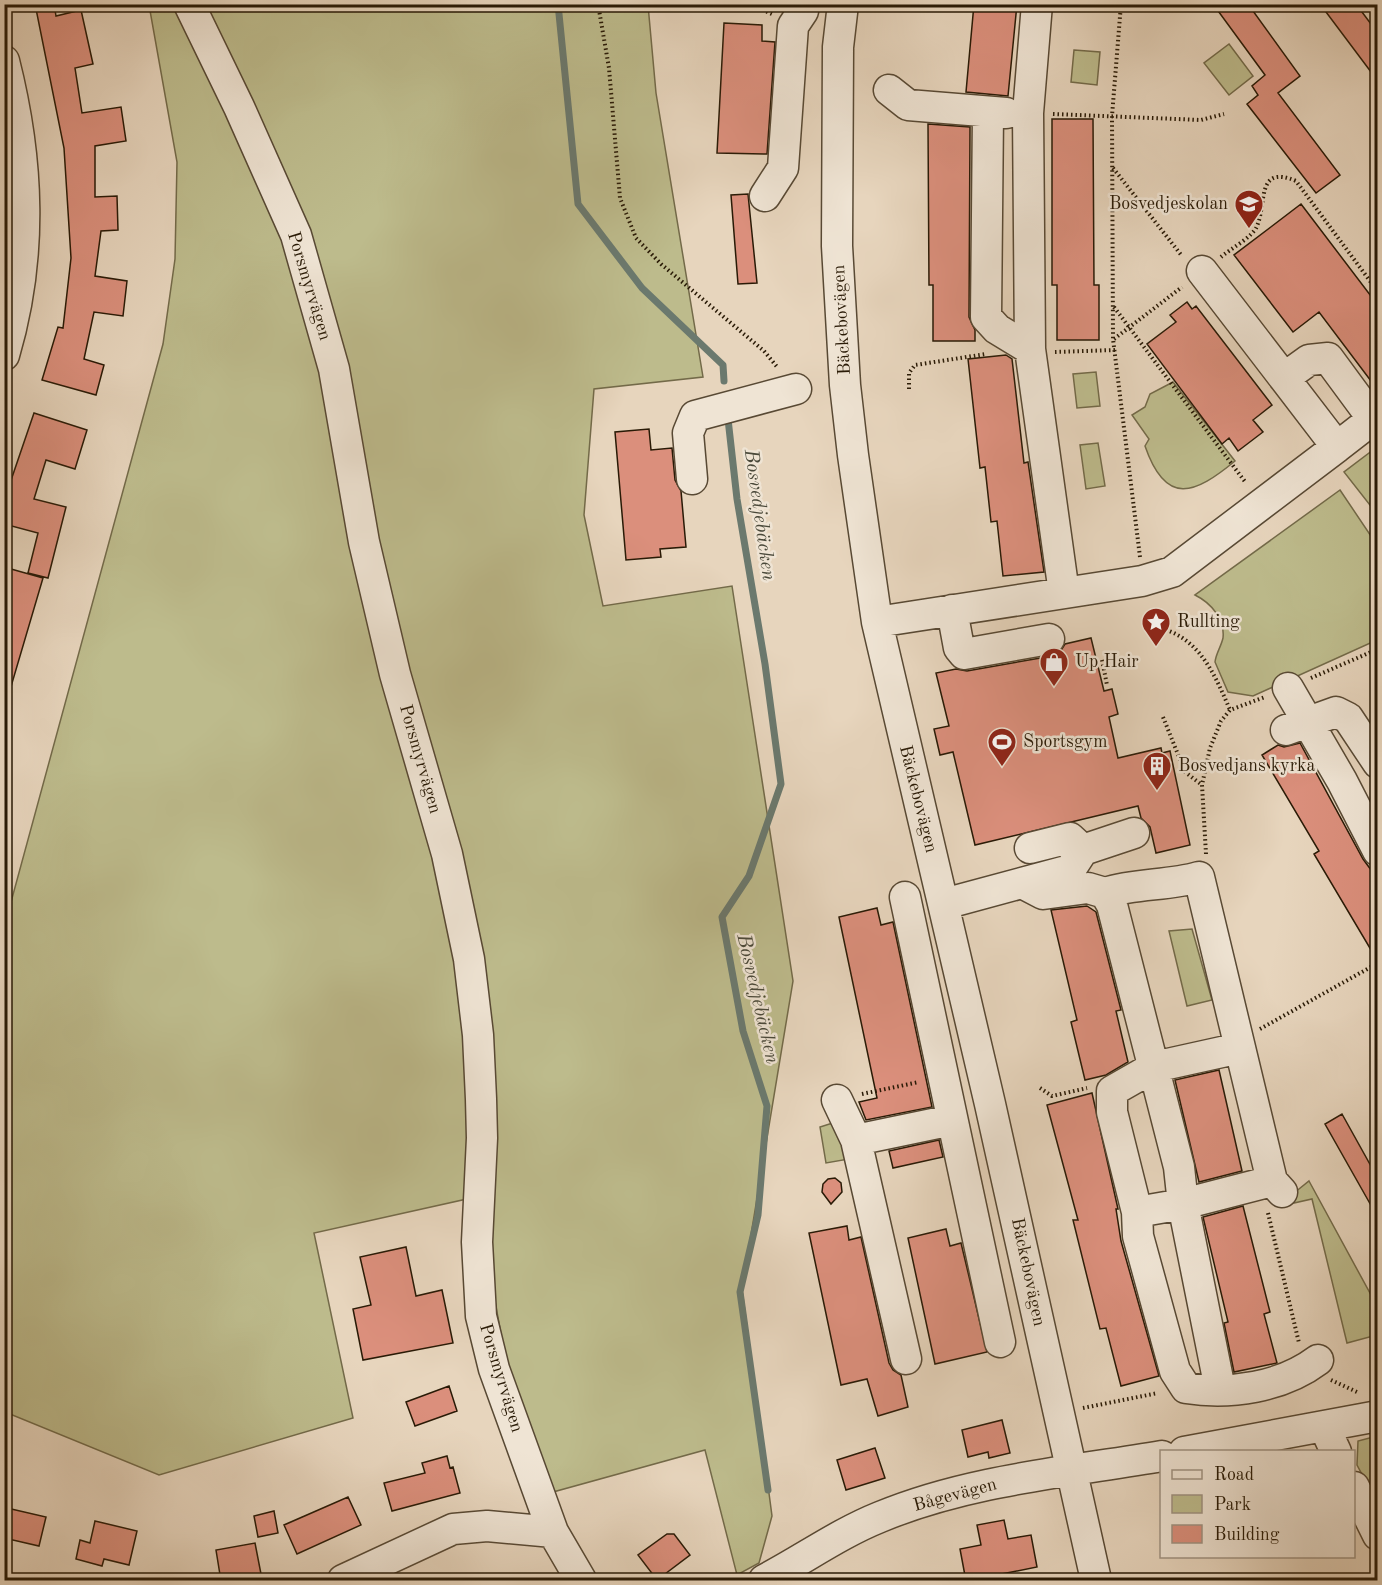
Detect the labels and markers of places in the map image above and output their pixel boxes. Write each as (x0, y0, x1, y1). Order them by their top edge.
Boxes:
school or university icon: Bosvedjeskolan (1233, 188, 1265, 230)
place label: Bosvedjeskolan (1109, 195, 1228, 213)
place icon: Rullting (1140, 606, 1172, 648)
place label: Rullting (1177, 613, 1240, 631)
shop icon: Up Hair (1038, 646, 1070, 688)
place label: Up Hair (1075, 653, 1139, 671)
sports icon: Sportsgym (986, 726, 1018, 768)
place label: Sportsgym (1023, 733, 1107, 751)
building icon: Bosvedjans kyrka (1141, 750, 1173, 792)
place label: Bosvedjans kyrka (1178, 757, 1315, 775)

